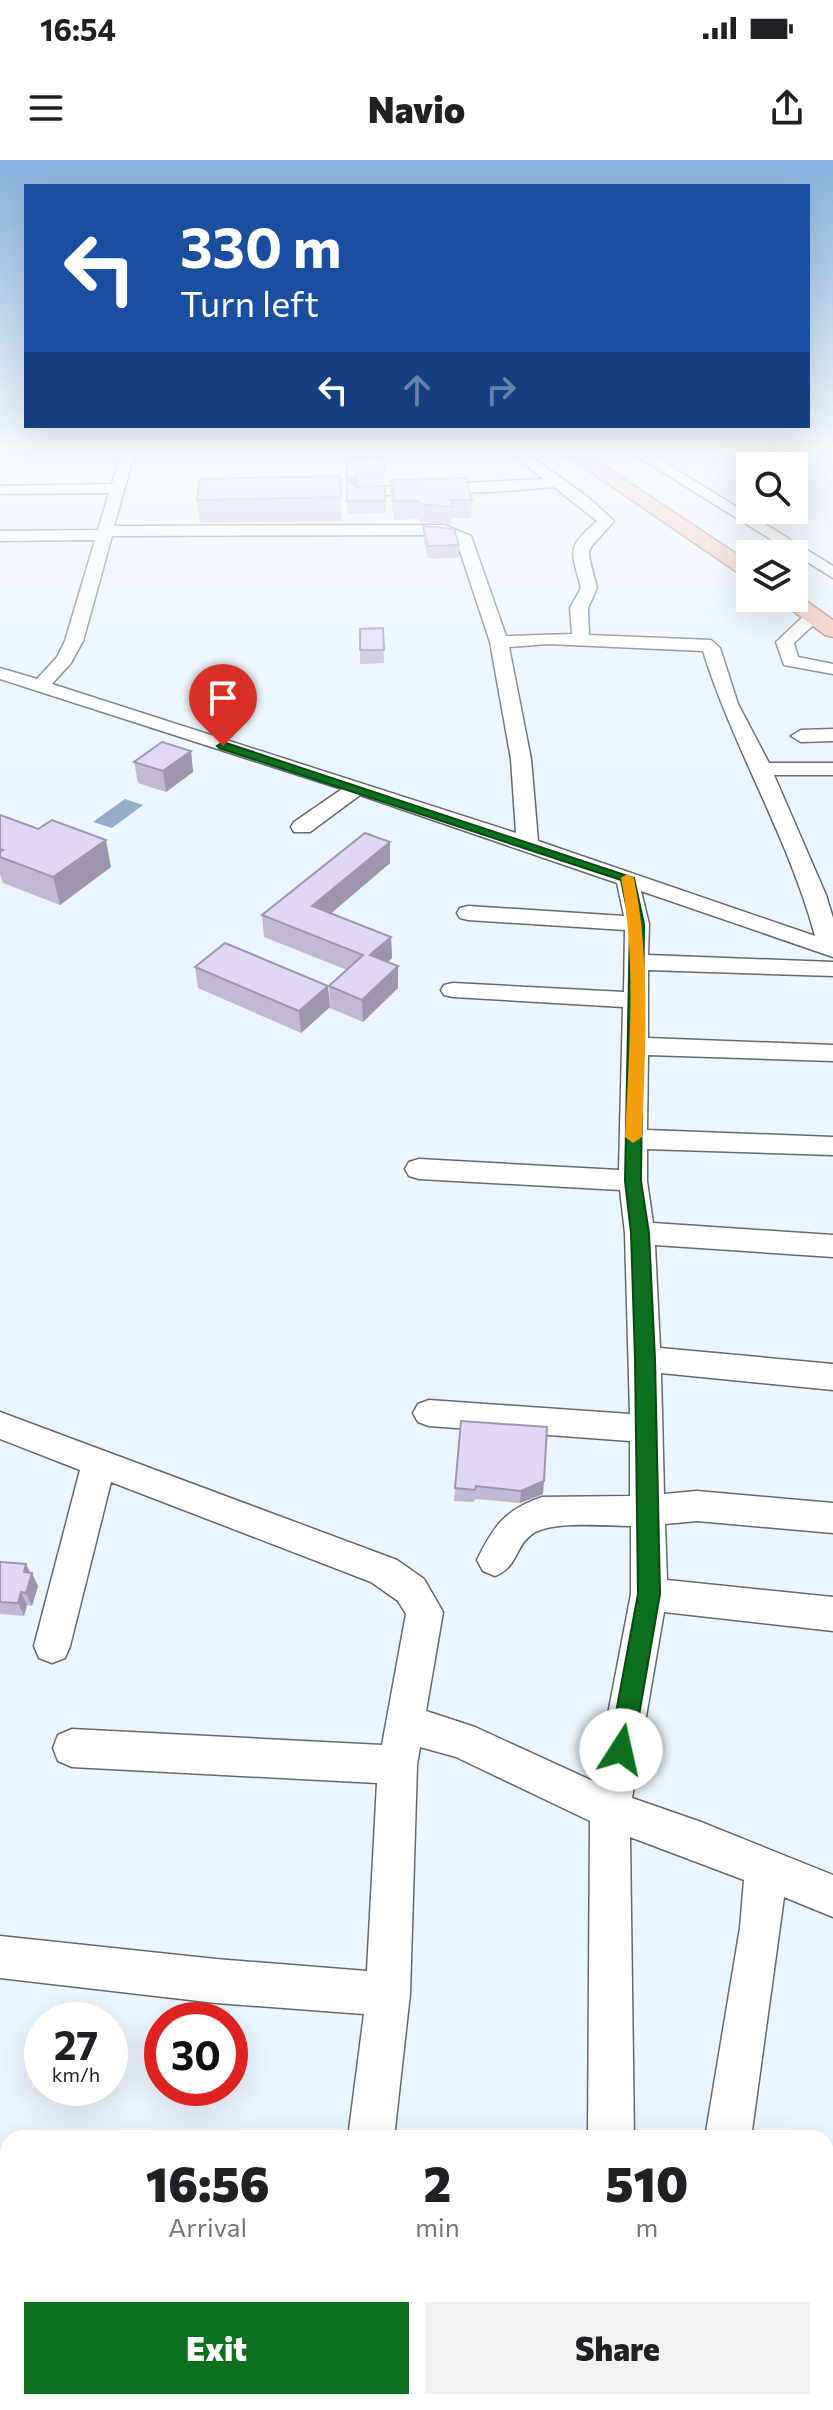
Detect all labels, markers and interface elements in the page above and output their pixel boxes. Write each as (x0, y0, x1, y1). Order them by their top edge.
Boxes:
text: 16:54 (40, 10, 116, 47)
icon: menu (24, 86, 68, 130)
text: Navio (368, 86, 465, 130)
icon: share (765, 86, 809, 130)
text: 330 m (180, 211, 342, 280)
icon: left (48, 216, 152, 320)
text: Turn left (180, 280, 319, 324)
icon: left (311, 368, 355, 412)
icon: ahead (395, 368, 439, 412)
icon: right (479, 368, 523, 412)
map controls (736, 452, 808, 612)
button: search (736, 452, 808, 524)
button: layers (736, 540, 808, 612)
pin (189, 664, 257, 746)
icon: arrive (201, 676, 245, 720)
position arrow (579, 1708, 663, 1792)
speed limit sign: 30 (144, 2002, 248, 2106)
text: 27 (54, 2019, 98, 2068)
text: km/h (52, 2062, 100, 2086)
text: 16:56 (146, 2153, 270, 2212)
text: 2 (424, 2153, 451, 2212)
text: 510 (605, 2153, 688, 2212)
text: Arrival (168, 2211, 247, 2242)
text: min (415, 2211, 460, 2242)
text: m (635, 2211, 658, 2242)
button: Exit (24, 2302, 409, 2394)
button: Share (425, 2302, 810, 2394)

